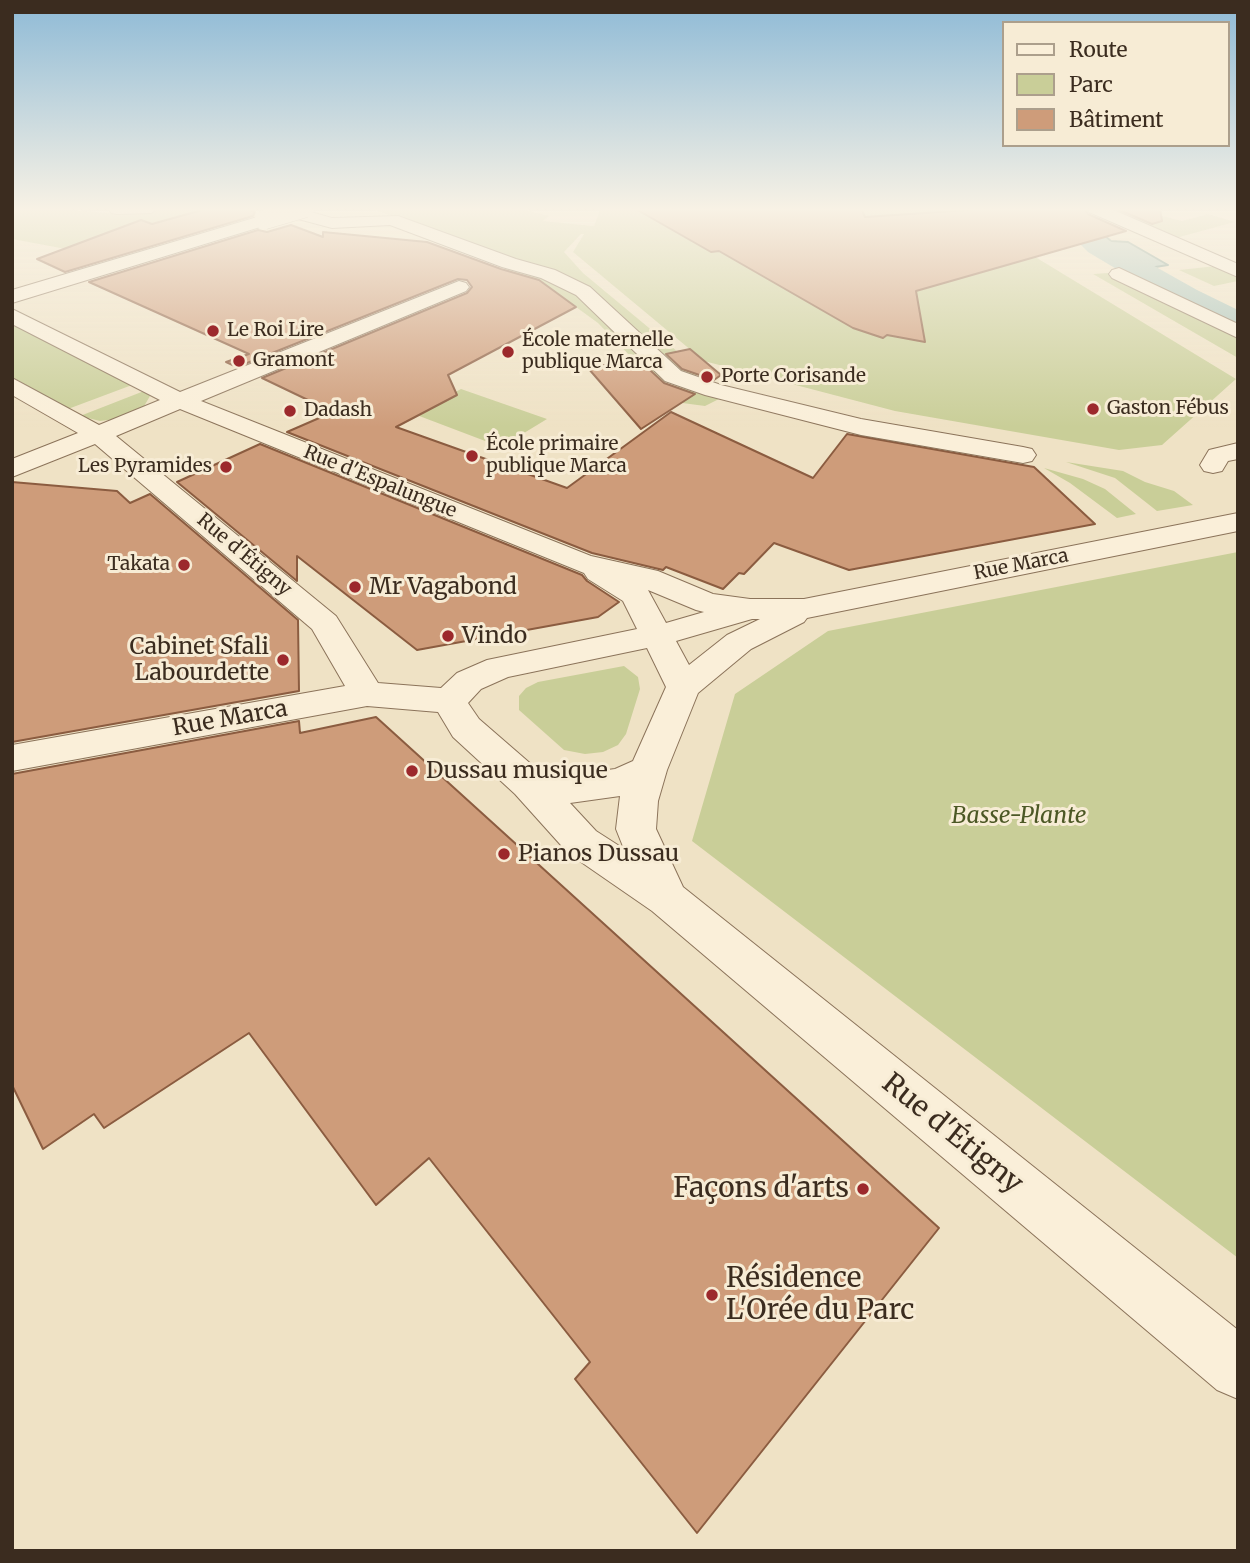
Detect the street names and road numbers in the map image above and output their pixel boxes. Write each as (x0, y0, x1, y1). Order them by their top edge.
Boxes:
street label: Rue d'Espalungue (300, 441, 460, 523)
street label: Rue d'Étigny (192, 509, 296, 601)
street label: Rue Marca (972, 545, 1070, 585)
street label: Rue Marca (170, 695, 290, 743)
street label: Rue d'Étigny (875, 1067, 1029, 1201)

